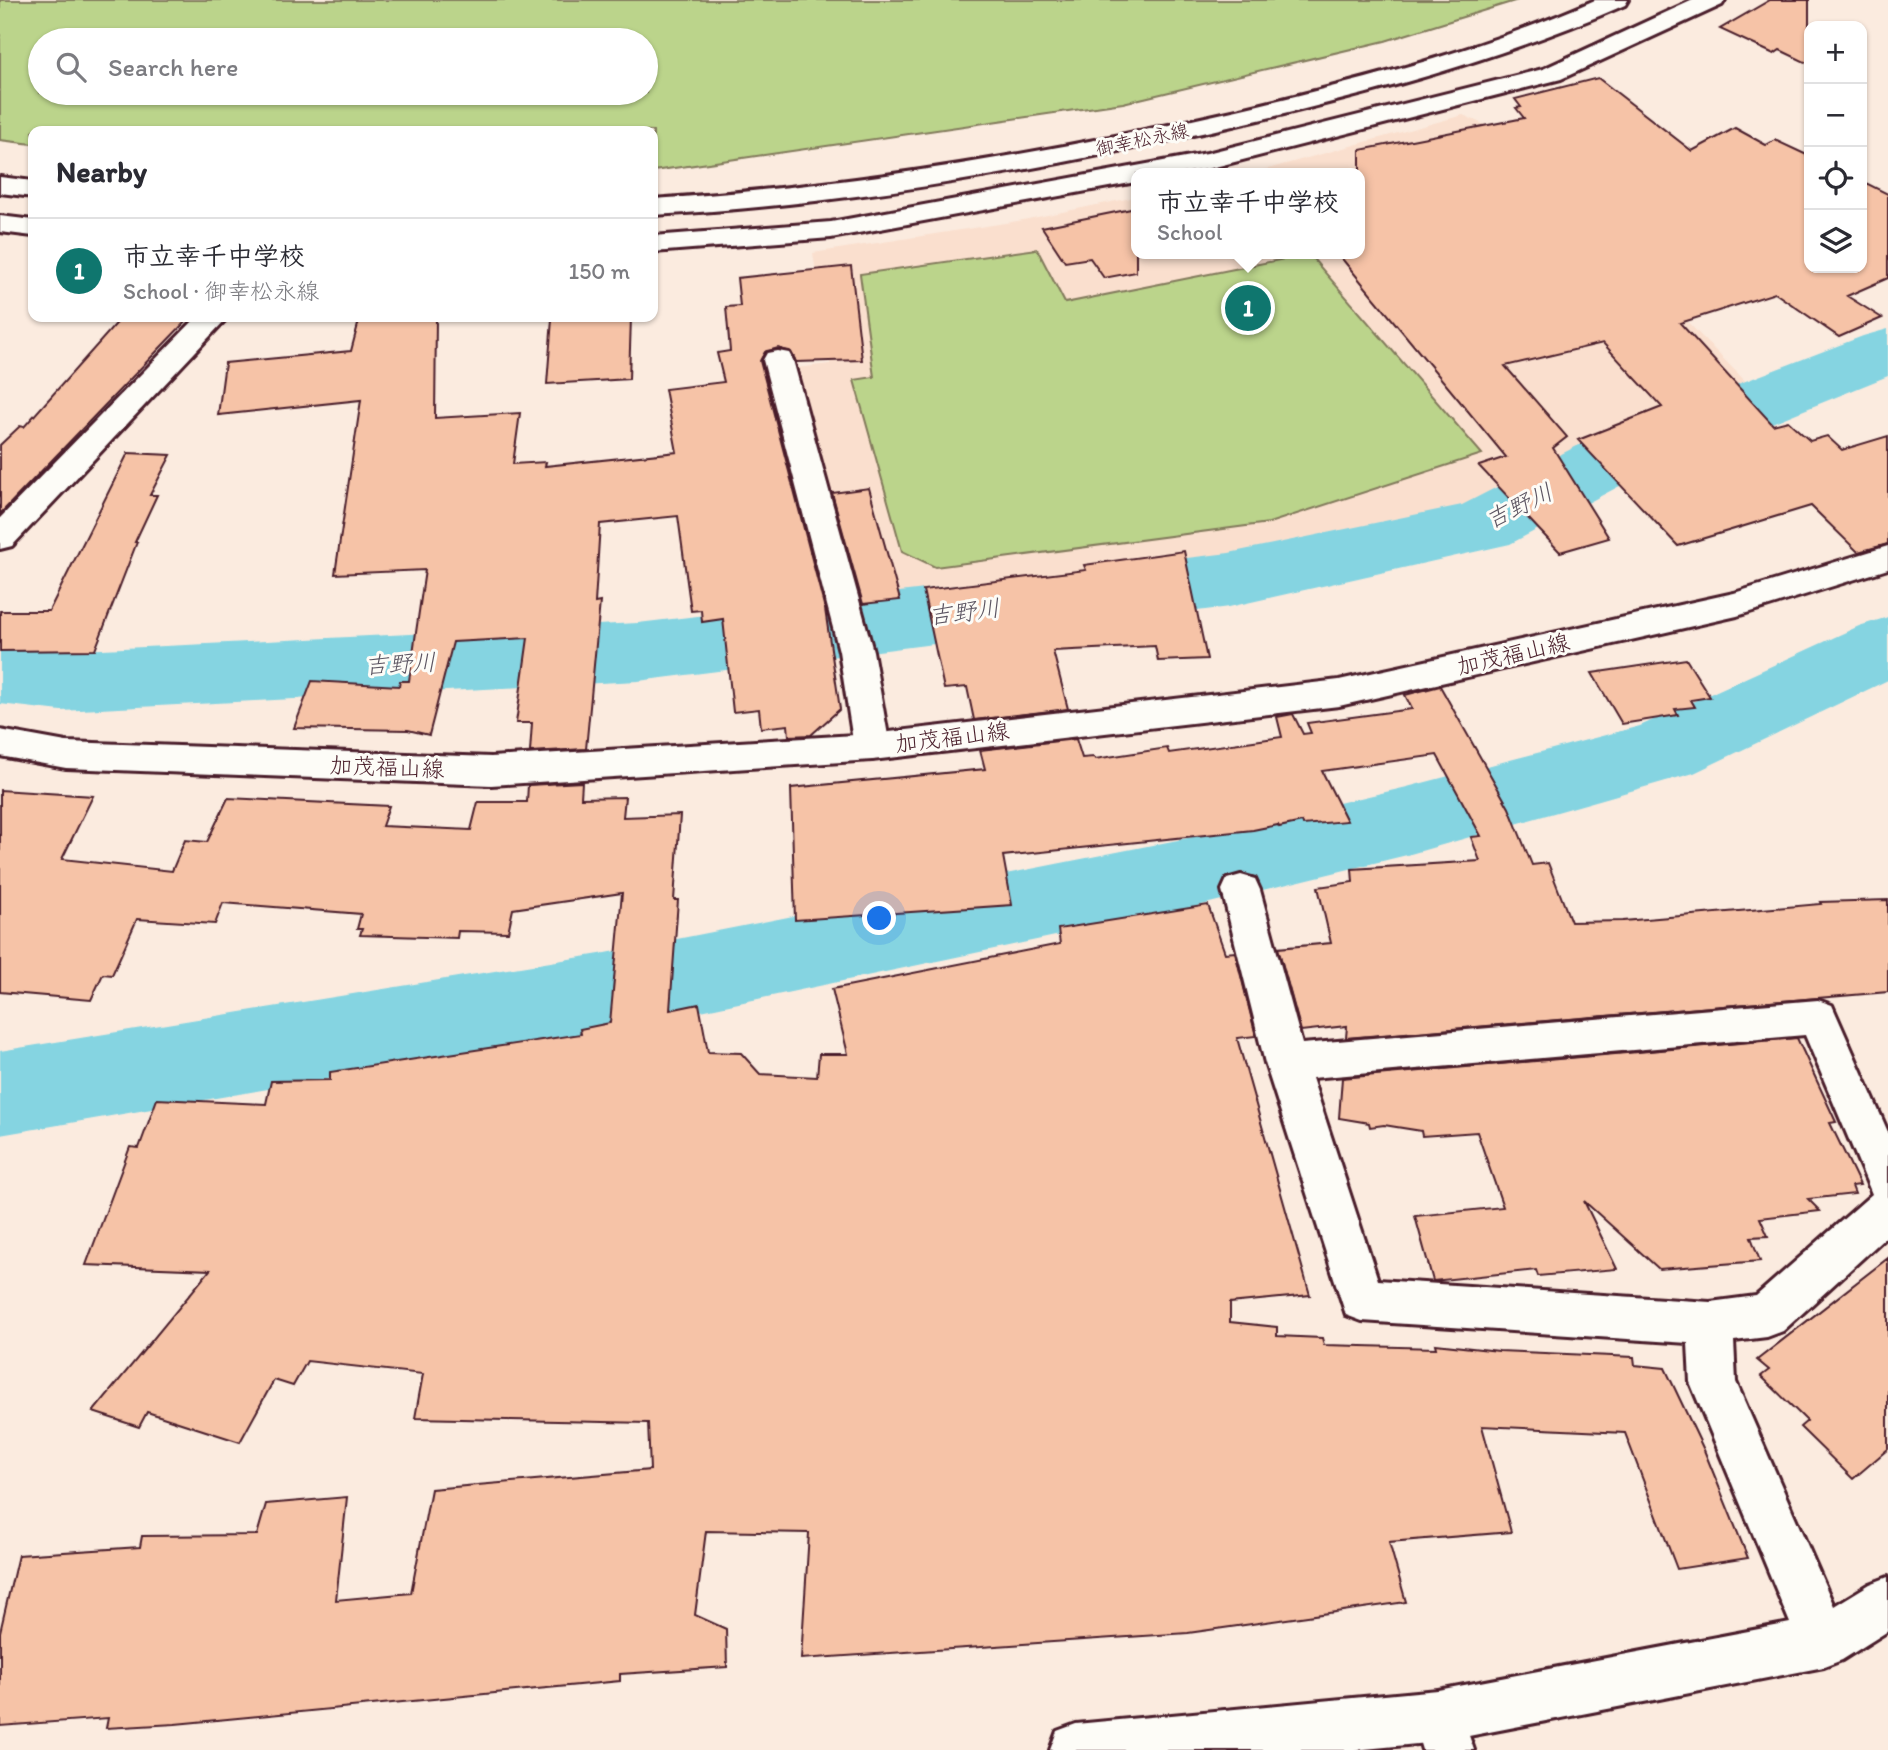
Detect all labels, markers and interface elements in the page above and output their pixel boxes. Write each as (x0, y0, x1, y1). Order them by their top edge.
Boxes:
map controls (1804, 21, 1867, 273)
button: + (1804, 21, 1867, 84)
search box (28, 28, 658, 105)
icon: search (52, 48, 90, 86)
text: Search here (108, 51, 238, 83)
button: − (1804, 84, 1867, 147)
street label: 御幸松永線 (1093, 118, 1191, 161)
button: locate (1804, 147, 1867, 210)
text: Nearby (56, 153, 147, 190)
popup (1131, 168, 1365, 259)
text: 市立幸千中学校 (1157, 186, 1339, 218)
button: layers (1804, 210, 1867, 273)
text: School (1157, 218, 1222, 246)
text: 市立幸千中学校 (123, 240, 305, 272)
text: 1 (74, 257, 84, 285)
text: 150 m (569, 257, 630, 285)
text: School · 御幸松永線 (123, 277, 319, 305)
pin: 1 (1225, 282, 1271, 334)
water label: 吉野川 (1480, 477, 1557, 534)
water label: 吉野川 (926, 593, 1001, 630)
street label: 加茂福山線 (1454, 627, 1572, 681)
water label: 吉野川 (363, 647, 437, 680)
street label: 加茂福山線 (893, 716, 1011, 758)
street label: 加茂福山線 (329, 751, 445, 783)
your location (862, 901, 896, 935)

